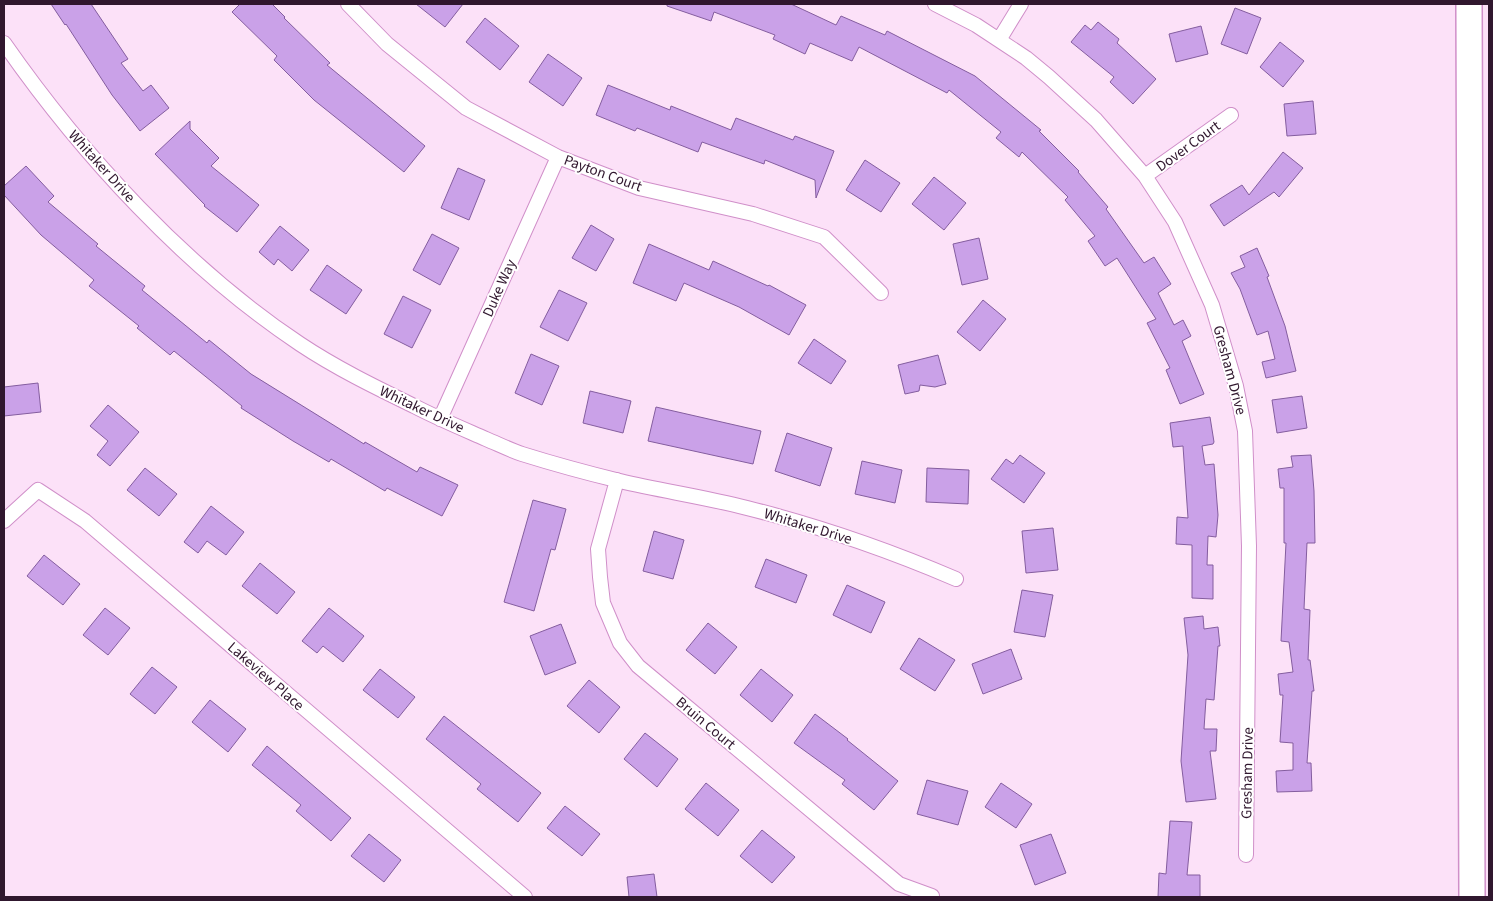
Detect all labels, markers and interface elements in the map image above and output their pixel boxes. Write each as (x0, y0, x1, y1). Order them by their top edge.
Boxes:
street label: Dover Court (1152, 116, 1225, 177)
street label: Whitaker Drive (63, 125, 140, 207)
street label: Payton Court (561, 150, 645, 197)
street label: Duke Way (477, 256, 521, 320)
street label: Gresham Drive (1208, 323, 1252, 417)
street label: Whitaker Drive (376, 381, 468, 438)
street label: Whitaker Drive (761, 503, 855, 550)
street label: Lakeview Place (223, 637, 309, 716)
street label: Bruin Court (671, 692, 740, 755)
street label: Gresham Drive (1236, 727, 1259, 819)

